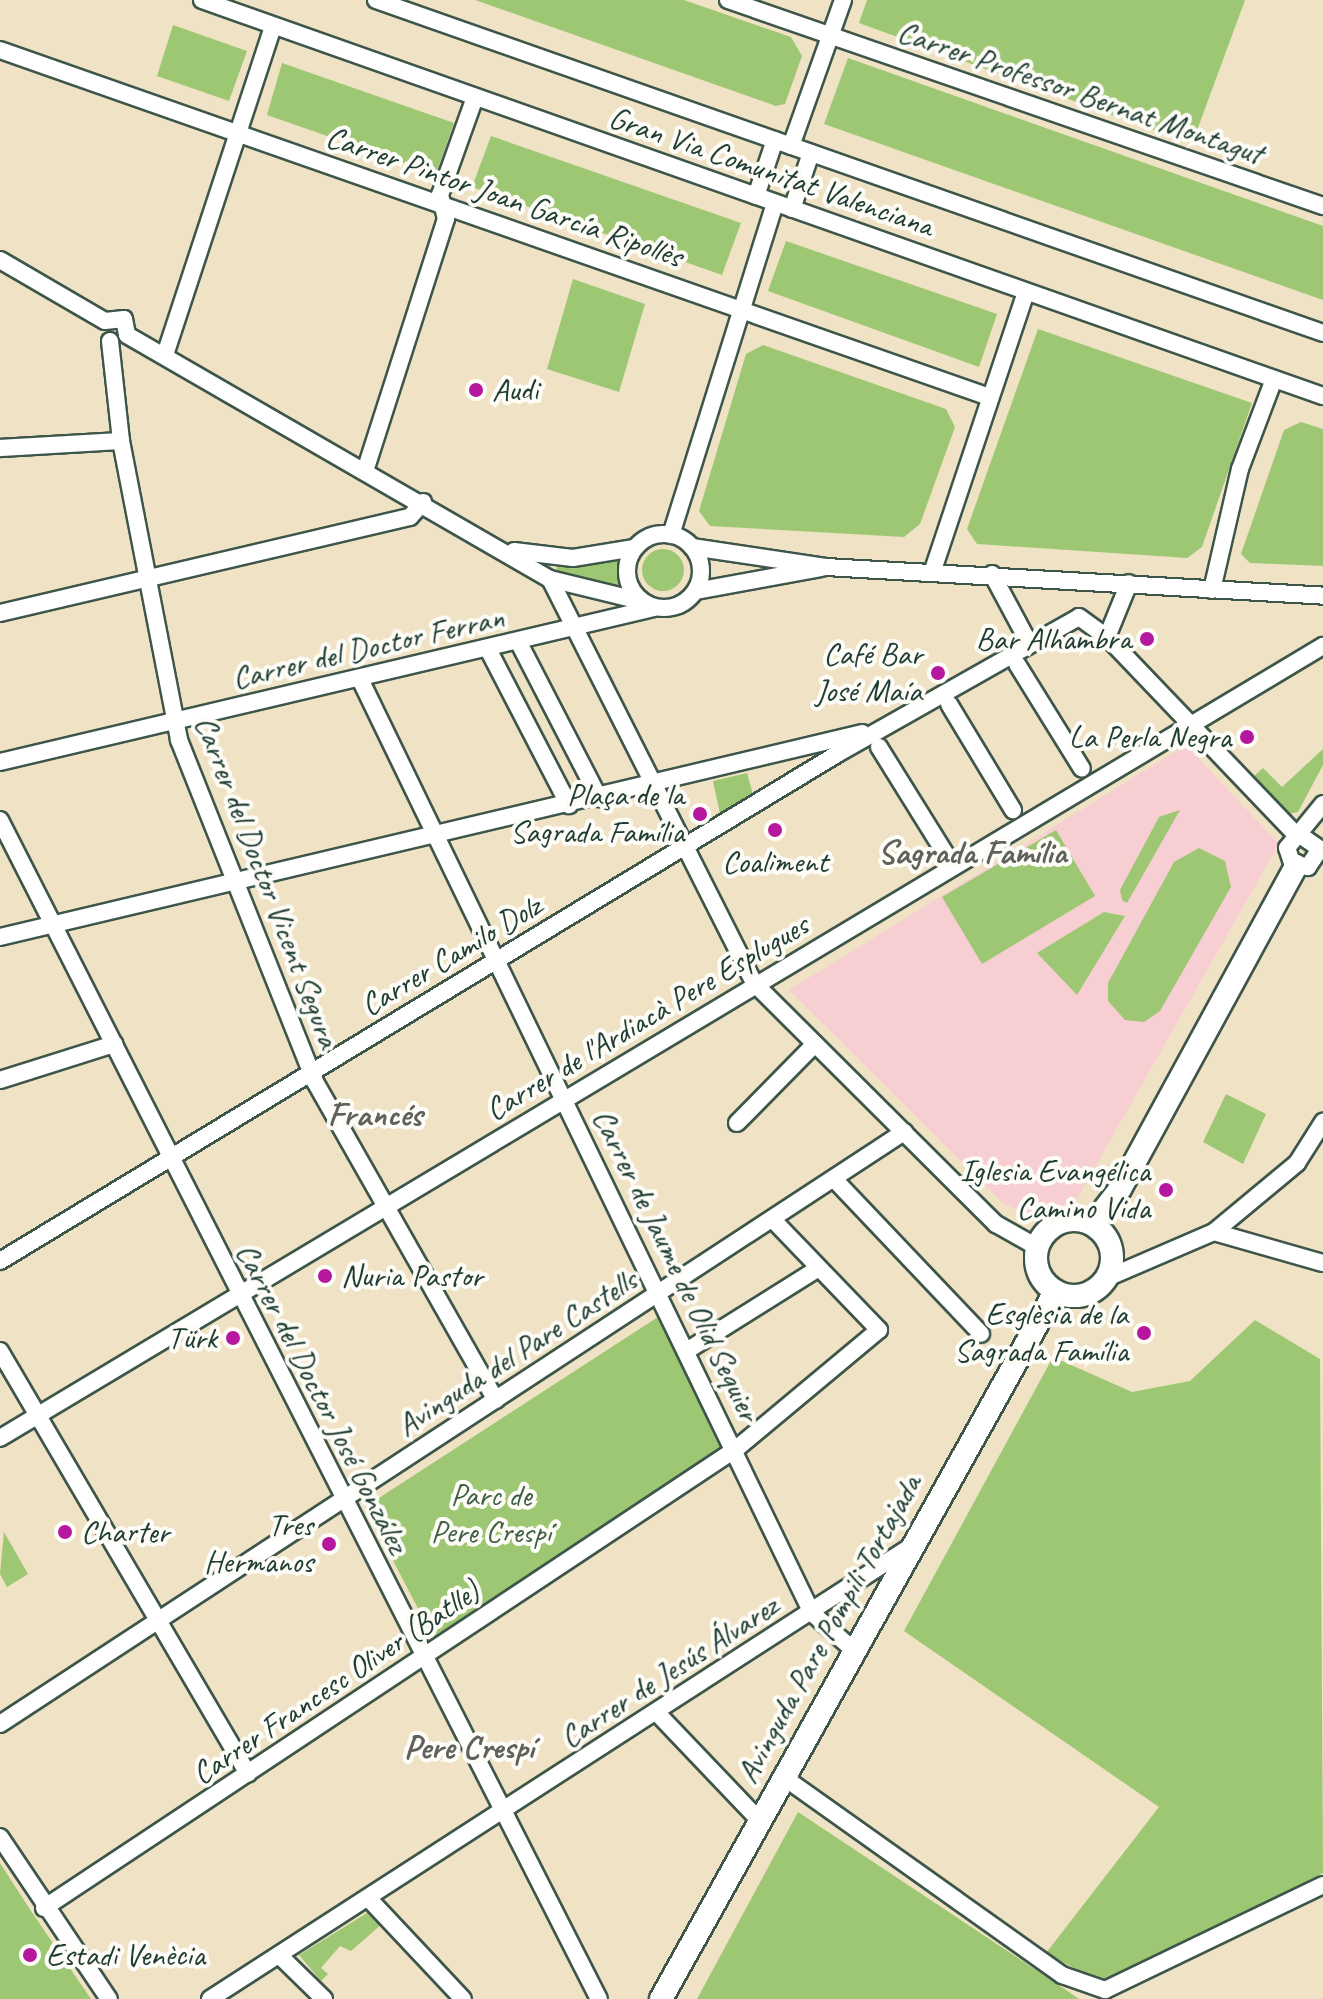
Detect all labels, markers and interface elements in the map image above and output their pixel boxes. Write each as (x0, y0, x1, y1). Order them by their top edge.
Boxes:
street label: Carrer Professor Bernat Montagut (893, 13, 1267, 173)
street label: Gran Via Comunitat Valenciana (603, 98, 939, 246)
street label: Carrer Pintor Joan García Ripollès (321, 118, 687, 276)
place label: Audi (492, 371, 538, 409)
marker: Audi (467, 381, 485, 399)
street label: Carrer del Doctor Ferran (230, 598, 506, 698)
place label: Bar Alhambra (975, 620, 1131, 658)
marker: Bar Alhambra (1138, 630, 1156, 648)
place label: Café Bar José Maía (815, 636, 922, 711)
marker: Café Bar José Maía (929, 664, 947, 682)
street label: Carrer del Doctor Vicent Segura (186, 712, 348, 1052)
place label: La Perla Negra (1068, 718, 1231, 756)
marker: La Perla Negra (1238, 728, 1256, 746)
place label: Plaça de la Sagrada Família (510, 777, 684, 852)
marker: Plaça de la Sagrada Família (691, 805, 709, 823)
marker: Coaliment (766, 821, 784, 839)
district label: Sagrada Família (878, 832, 1066, 872)
place label: Coaliment (722, 843, 828, 881)
street label: Carrer Camilo Dolz (353, 887, 549, 1025)
street label: Carrer de l'Ardiacà Pere Esplugues (479, 906, 815, 1130)
district label: Francés (328, 1094, 422, 1134)
street label: Carrer de Jaume de Olid Sequier (584, 1104, 768, 1426)
place label: Iglesia Evangélica Camino Vida (960, 1153, 1150, 1228)
marker: Iglesia Evangélica Camino Vida (1157, 1181, 1175, 1199)
street label: Carrer del Doctor José González (227, 1237, 417, 1559)
place label: Nuria Pastor (341, 1257, 482, 1295)
street label: Avinguda del Pare Castells (389, 1261, 645, 1445)
marker: Nuria Pastor (316, 1267, 334, 1285)
place label: Esglèsia de la Sagrada Família (954, 1296, 1128, 1371)
place label: Türk (167, 1319, 217, 1357)
marker: Esglèsia de la Sagrada Família (1135, 1324, 1153, 1342)
marker: Türk (224, 1329, 242, 1347)
street label: Avinguda Pare Pompili Tortajada (728, 1469, 930, 1789)
park label: Parc de Pere Crespí (431, 1477, 551, 1552)
place label: Tres Hermanos (204, 1507, 313, 1582)
place label: Charter (81, 1513, 169, 1551)
marker: Charter (56, 1523, 74, 1541)
marker: Tres Hermanos (320, 1535, 338, 1553)
street label: Carrer Francesc Oliver (Batlle) (184, 1572, 488, 1794)
street label: Carrer de Jesús Álvarez (553, 1587, 785, 1757)
district label: Pere Crespí (404, 1727, 534, 1767)
place label: Estadi Venècia (46, 1936, 205, 1974)
marker: Estadi Venècia (21, 1946, 39, 1964)

